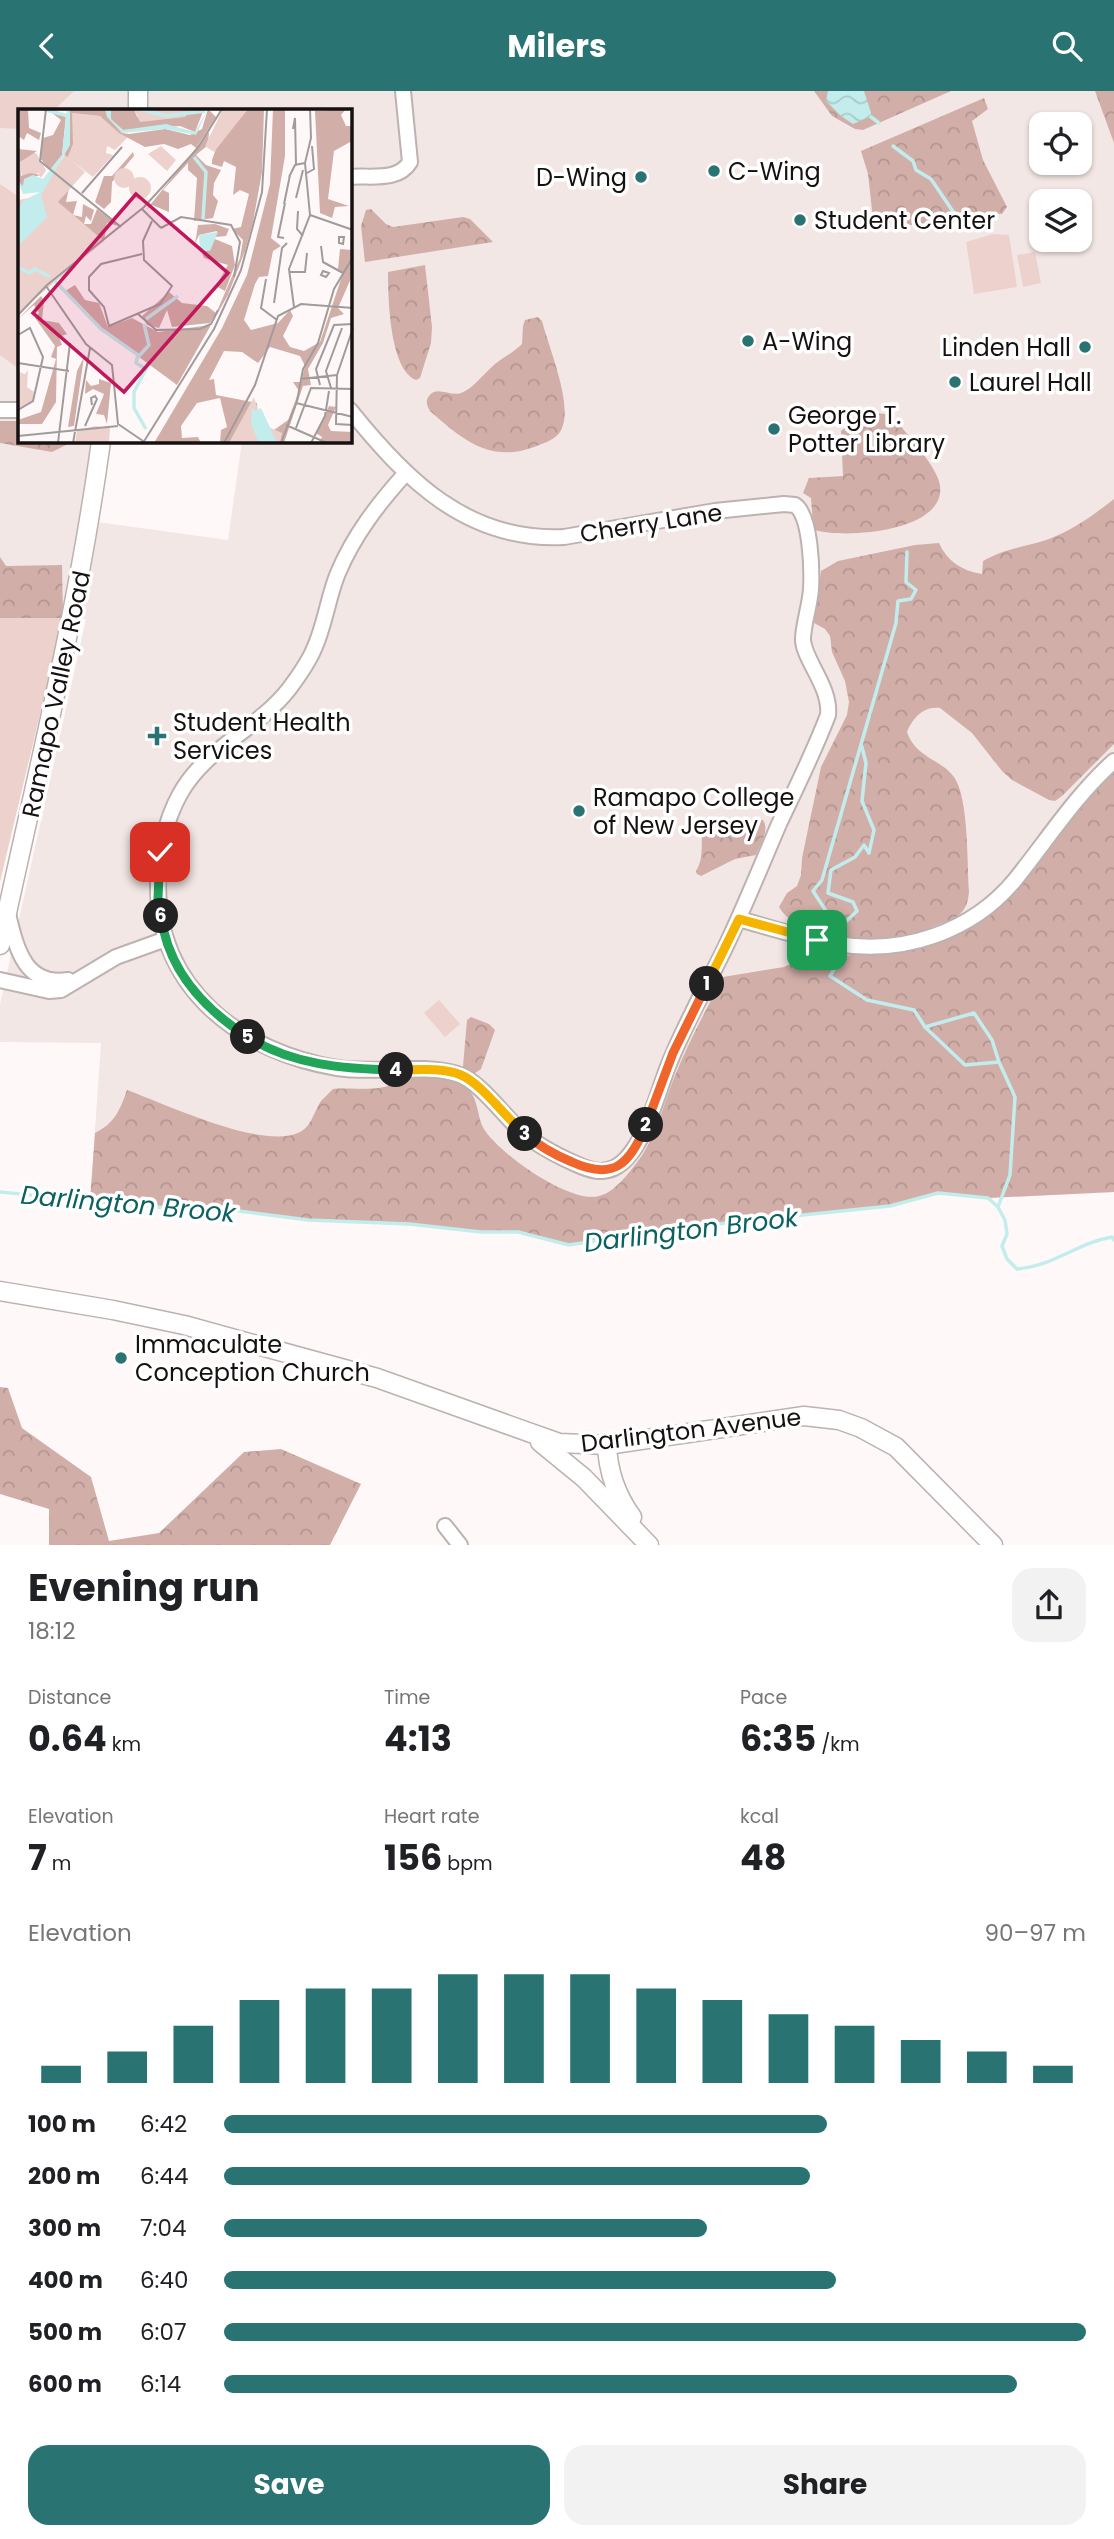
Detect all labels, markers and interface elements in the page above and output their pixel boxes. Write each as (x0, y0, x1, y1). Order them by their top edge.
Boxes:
text: Milers (507, 23, 607, 68)
icon: back (28, 27, 66, 65)
icon: search (1048, 27, 1086, 65)
inset map (18, 109, 352, 443)
map controls (1029, 112, 1092, 252)
button: locate (1029, 112, 1092, 175)
place label: C-Wing (728, 155, 821, 188)
place label: D-Wing (536, 161, 627, 194)
marker: C-Wing (706, 163, 722, 179)
marker: D-Wing (633, 169, 649, 185)
button: layers (1029, 189, 1092, 252)
place label: Student Center (814, 204, 995, 237)
marker: Student Center (792, 212, 808, 228)
place label: A-Wing (762, 325, 852, 358)
place label: Linden Hall (942, 331, 1071, 364)
marker: A-Wing (740, 333, 756, 349)
marker: Linden Hall (1077, 339, 1093, 355)
place label: Laurel Hall (969, 366, 1092, 399)
marker: Laurel Hall (947, 374, 963, 390)
place label: George T. Potter Library (788, 399, 946, 460)
marker: George T. Potter Library (766, 421, 782, 437)
street label: Cherry Lane (578, 495, 724, 551)
street label: Ramapo Valley Road (14, 568, 98, 820)
place label: Student Health Services (173, 706, 351, 767)
marker: Student Health Services (147, 726, 167, 746)
place label: Ramapo College of New Jersey (593, 781, 794, 842)
marker: Ramapo College of New Jersey (571, 803, 587, 819)
pin (130, 822, 190, 882)
icon: check (141, 833, 179, 871)
pin: 6 (144, 899, 178, 933)
text: 6 (154, 902, 167, 929)
pin (787, 910, 847, 970)
icon: arrive (798, 921, 836, 959)
pin: 1 (690, 967, 724, 1001)
text: 1 (703, 970, 710, 997)
pin: 5 (230, 1019, 266, 1055)
text: 5 (241, 1023, 254, 1050)
pin: 4 (378, 1053, 414, 1087)
text: 4 (389, 1056, 402, 1083)
pin: 2 (628, 1107, 664, 1143)
text: 2 (640, 1111, 651, 1138)
pin: 3 (508, 1117, 542, 1151)
text: 3 (519, 1120, 530, 1147)
water label: Darlington Brook (19, 1177, 238, 1231)
water label: Darlington Brook (582, 1199, 802, 1261)
place label: Immaculate Conception Church (135, 1328, 370, 1389)
marker: Immaculate Conception Church (113, 1350, 129, 1366)
street label: Darlington Avenue (579, 1400, 803, 1460)
text: Evening run (28, 1561, 260, 1614)
button: share (1012, 1568, 1086, 1642)
text: 18:12 (28, 1615, 75, 1647)
text: Distance (28, 1684, 111, 1711)
text: Time (384, 1684, 430, 1711)
text: Pace (740, 1684, 787, 1711)
text: 0.64 (28, 1714, 107, 1763)
text: 4:13 (384, 1714, 452, 1763)
text: 6:35 (740, 1714, 816, 1763)
text: km (107, 1731, 141, 1758)
text: /km (816, 1731, 860, 1758)
text: Elevation (28, 1803, 114, 1830)
text: Heart rate (384, 1803, 479, 1830)
text: kcal (740, 1803, 779, 1830)
text: 7 (28, 1833, 47, 1882)
text: 156 (384, 1833, 442, 1882)
text: 48 (740, 1833, 786, 1882)
text: m (47, 1850, 71, 1877)
text: bpm (442, 1850, 493, 1877)
text: Elevation (28, 1917, 132, 1949)
text: 90–97 m (985, 1917, 1086, 1949)
text: 100 m (28, 2108, 96, 2140)
text: 6:42 (140, 2108, 187, 2140)
text: 200 m (28, 2160, 100, 2192)
text: 6:44 (140, 2160, 188, 2192)
text: 300 m (28, 2212, 101, 2244)
text: 7:04 (140, 2212, 186, 2244)
text: 400 m (28, 2264, 103, 2296)
text: 6:40 (140, 2264, 188, 2296)
text: 500 m (28, 2316, 102, 2348)
text: 6:07 (140, 2316, 187, 2348)
text: 600 m (28, 2368, 102, 2400)
text: 6:14 (140, 2368, 181, 2400)
button: Save (28, 2445, 550, 2525)
button: Share (564, 2445, 1086, 2525)

